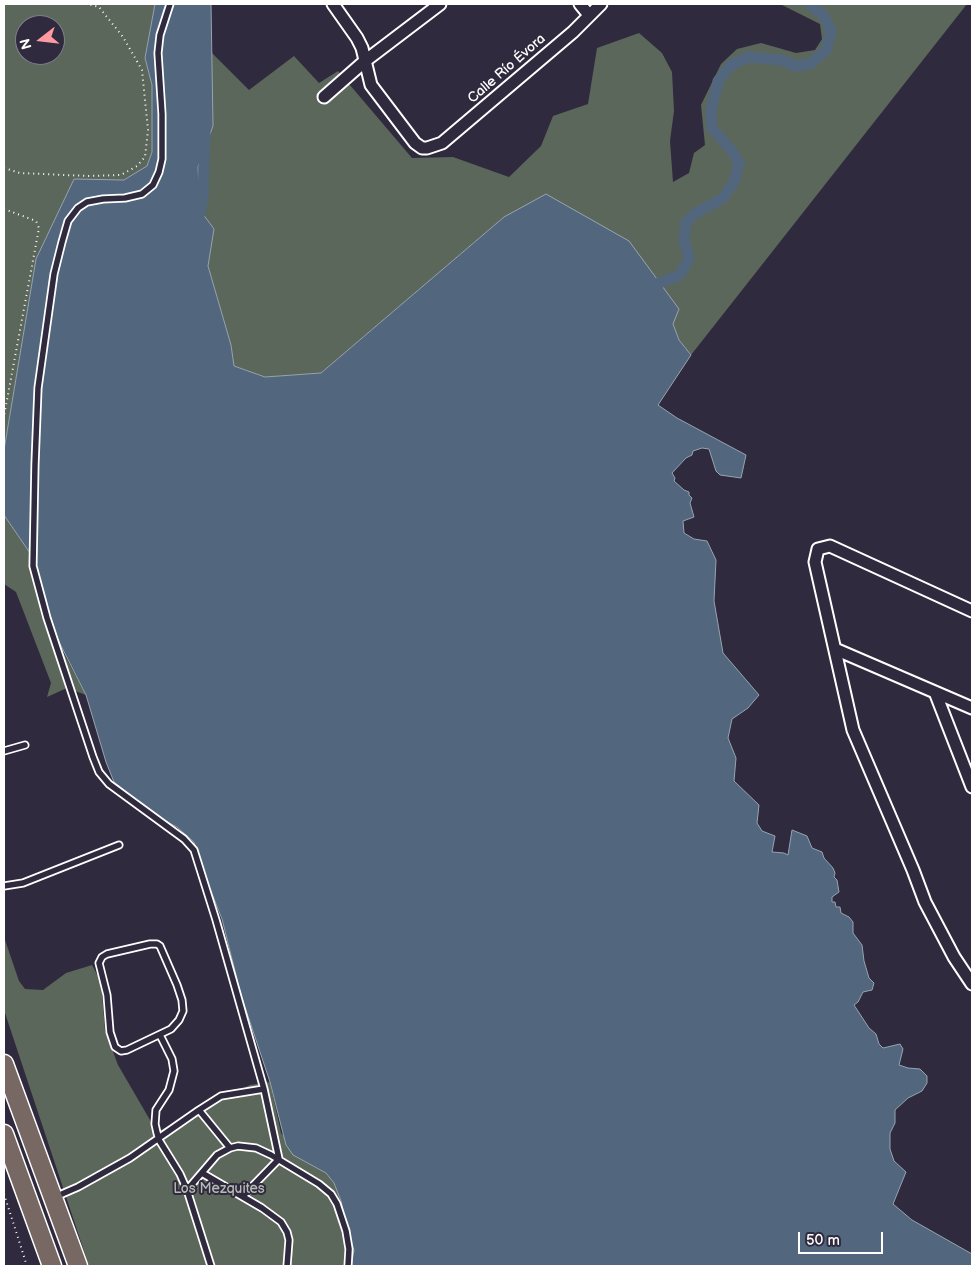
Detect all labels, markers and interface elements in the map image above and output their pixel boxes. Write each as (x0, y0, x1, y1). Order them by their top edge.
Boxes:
north arrow (15, 15, 65, 65)
street label: Calle Río Évora (465, 31, 549, 107)
text: N (16, 37, 36, 51)
park label: Los Mezquites (173, 1181, 265, 1197)
scale bar (801, 1222, 886, 1254)
text: 50 m (806, 1231, 840, 1250)

